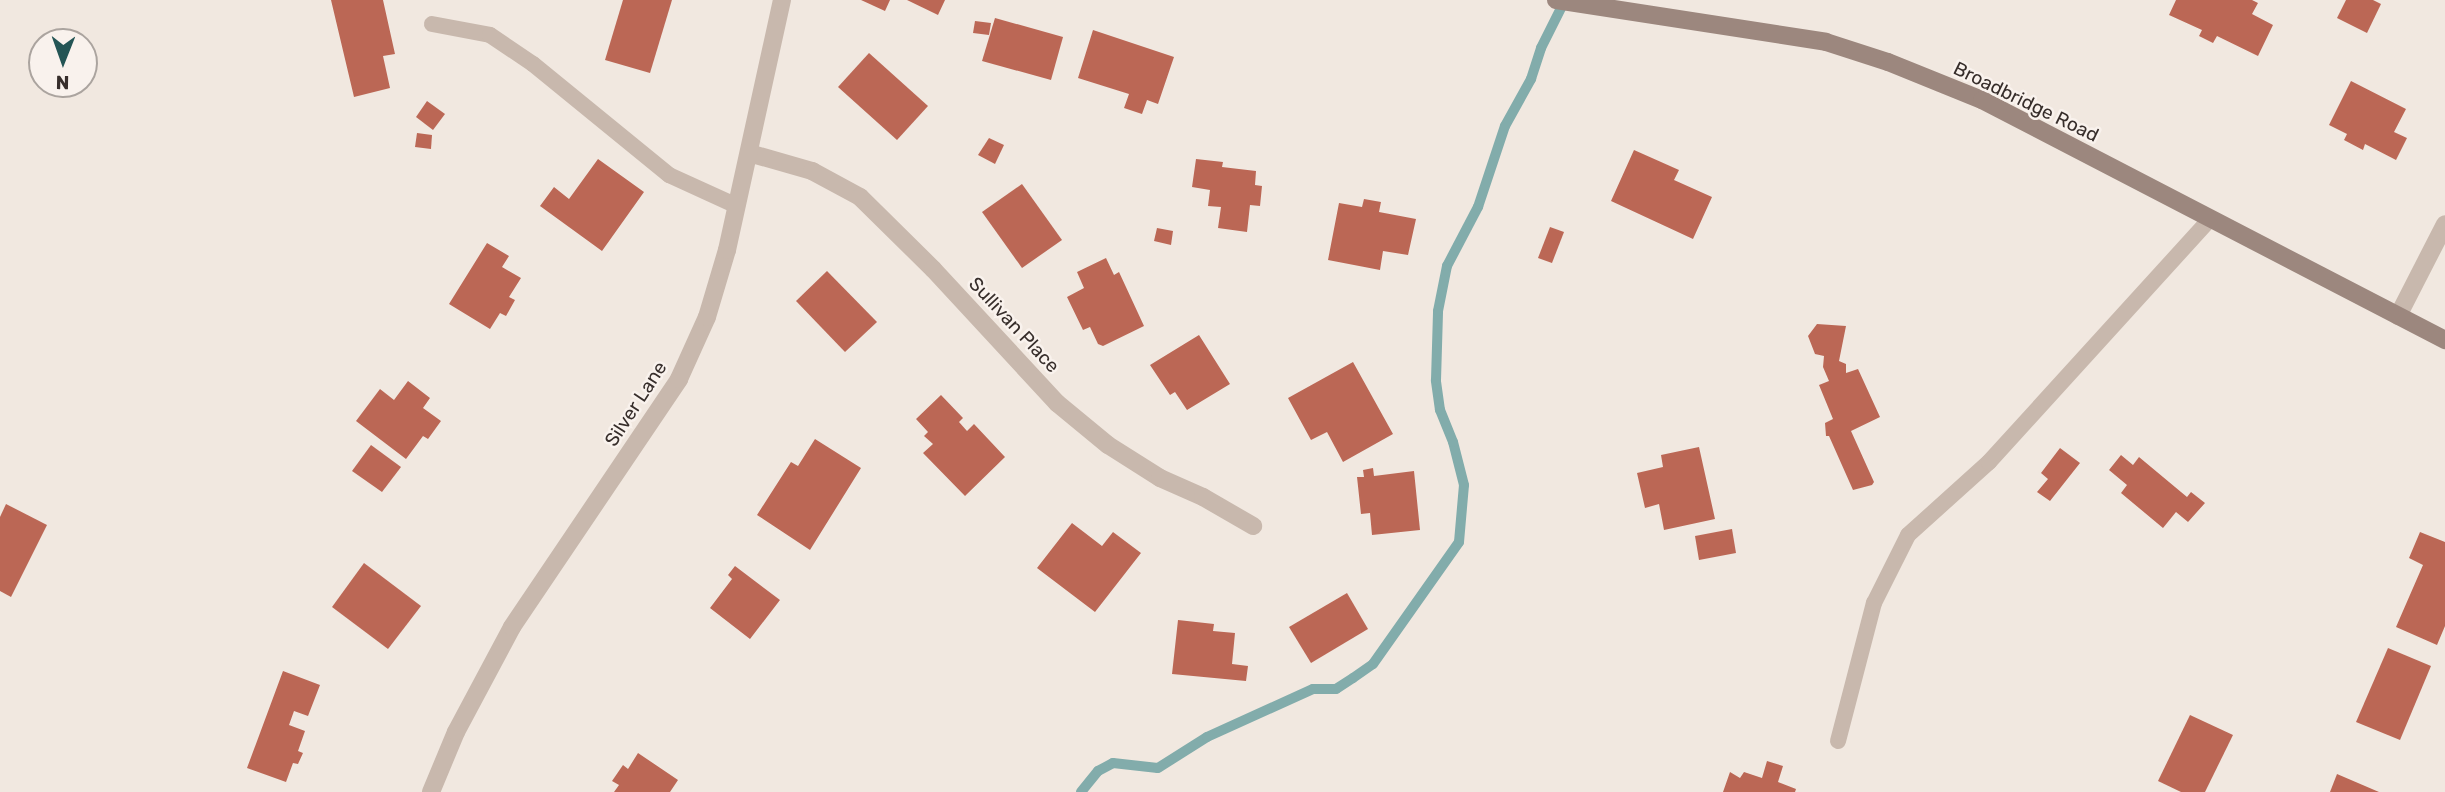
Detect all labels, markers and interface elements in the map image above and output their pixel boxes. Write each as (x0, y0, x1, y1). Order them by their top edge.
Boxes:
north arrow (28, 28, 98, 98)
street label: Broadbridge Road (1950, 57, 2102, 147)
text: N (56, 71, 70, 94)
street label: Sullivan Place (964, 272, 1064, 378)
street label: Silver Lane (600, 357, 672, 451)

